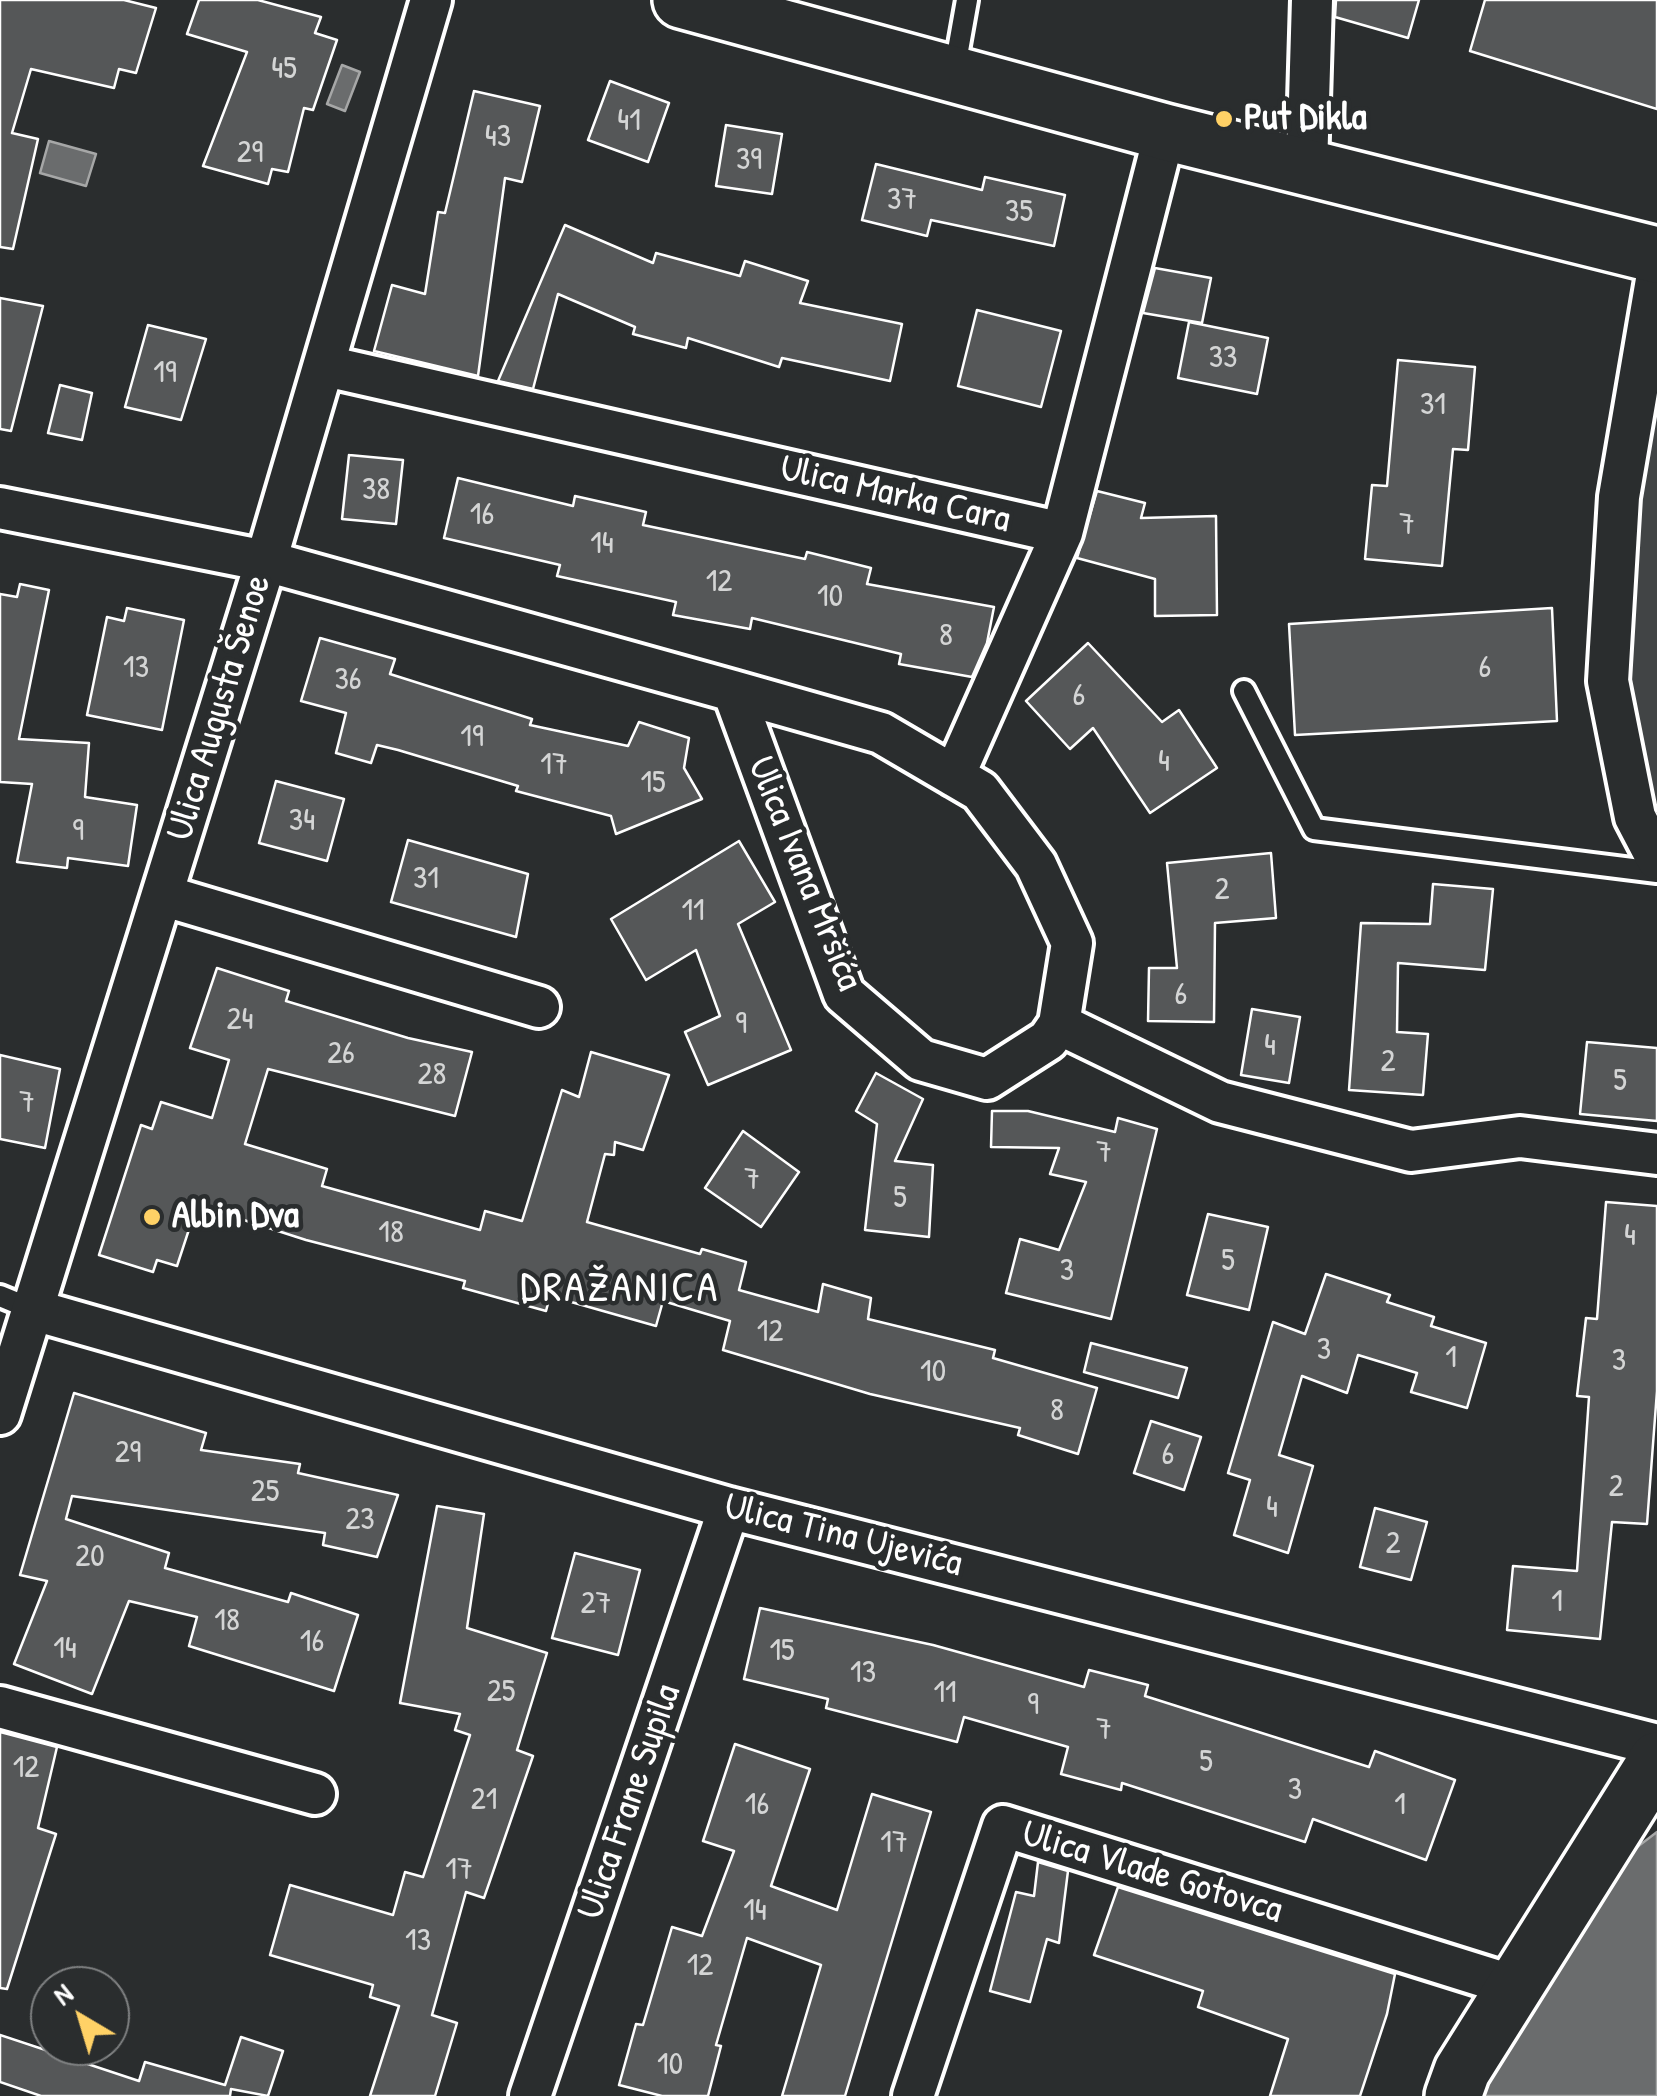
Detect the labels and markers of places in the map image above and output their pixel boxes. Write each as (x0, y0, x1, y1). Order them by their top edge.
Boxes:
place label: Put Dikla (1244, 96, 1367, 142)
marker: Put Dikla (1213, 108, 1235, 130)
place label: Albin Dva (172, 1194, 299, 1240)
marker: Albin Dva (141, 1206, 163, 1228)

